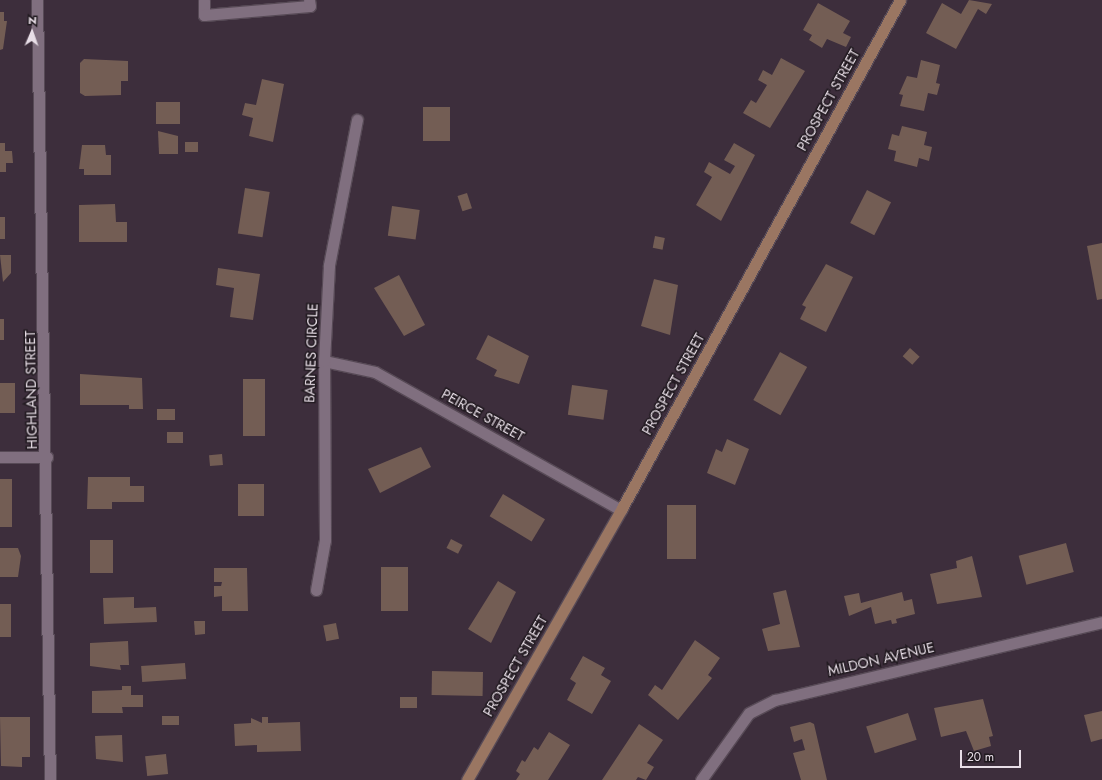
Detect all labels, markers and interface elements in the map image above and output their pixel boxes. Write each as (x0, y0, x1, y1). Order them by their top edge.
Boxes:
north arrow (12, 12, 52, 52)
text: N (28, 12, 37, 28)
street label: PROSPECT STREET (793, 46, 863, 154)
street label: BARNES CIRCLE (301, 303, 321, 403)
street label: HIGHLAND STREET (22, 330, 40, 450)
street label: PROSPECT STREET (638, 330, 708, 438)
street label: PEIRCE STREET (439, 385, 527, 445)
street label: PROSPECT STREET (479, 613, 551, 719)
street label: MILDON AVENUE (826, 639, 936, 679)
scale bar (962, 742, 1023, 768)
text: 20 m (967, 748, 994, 766)

